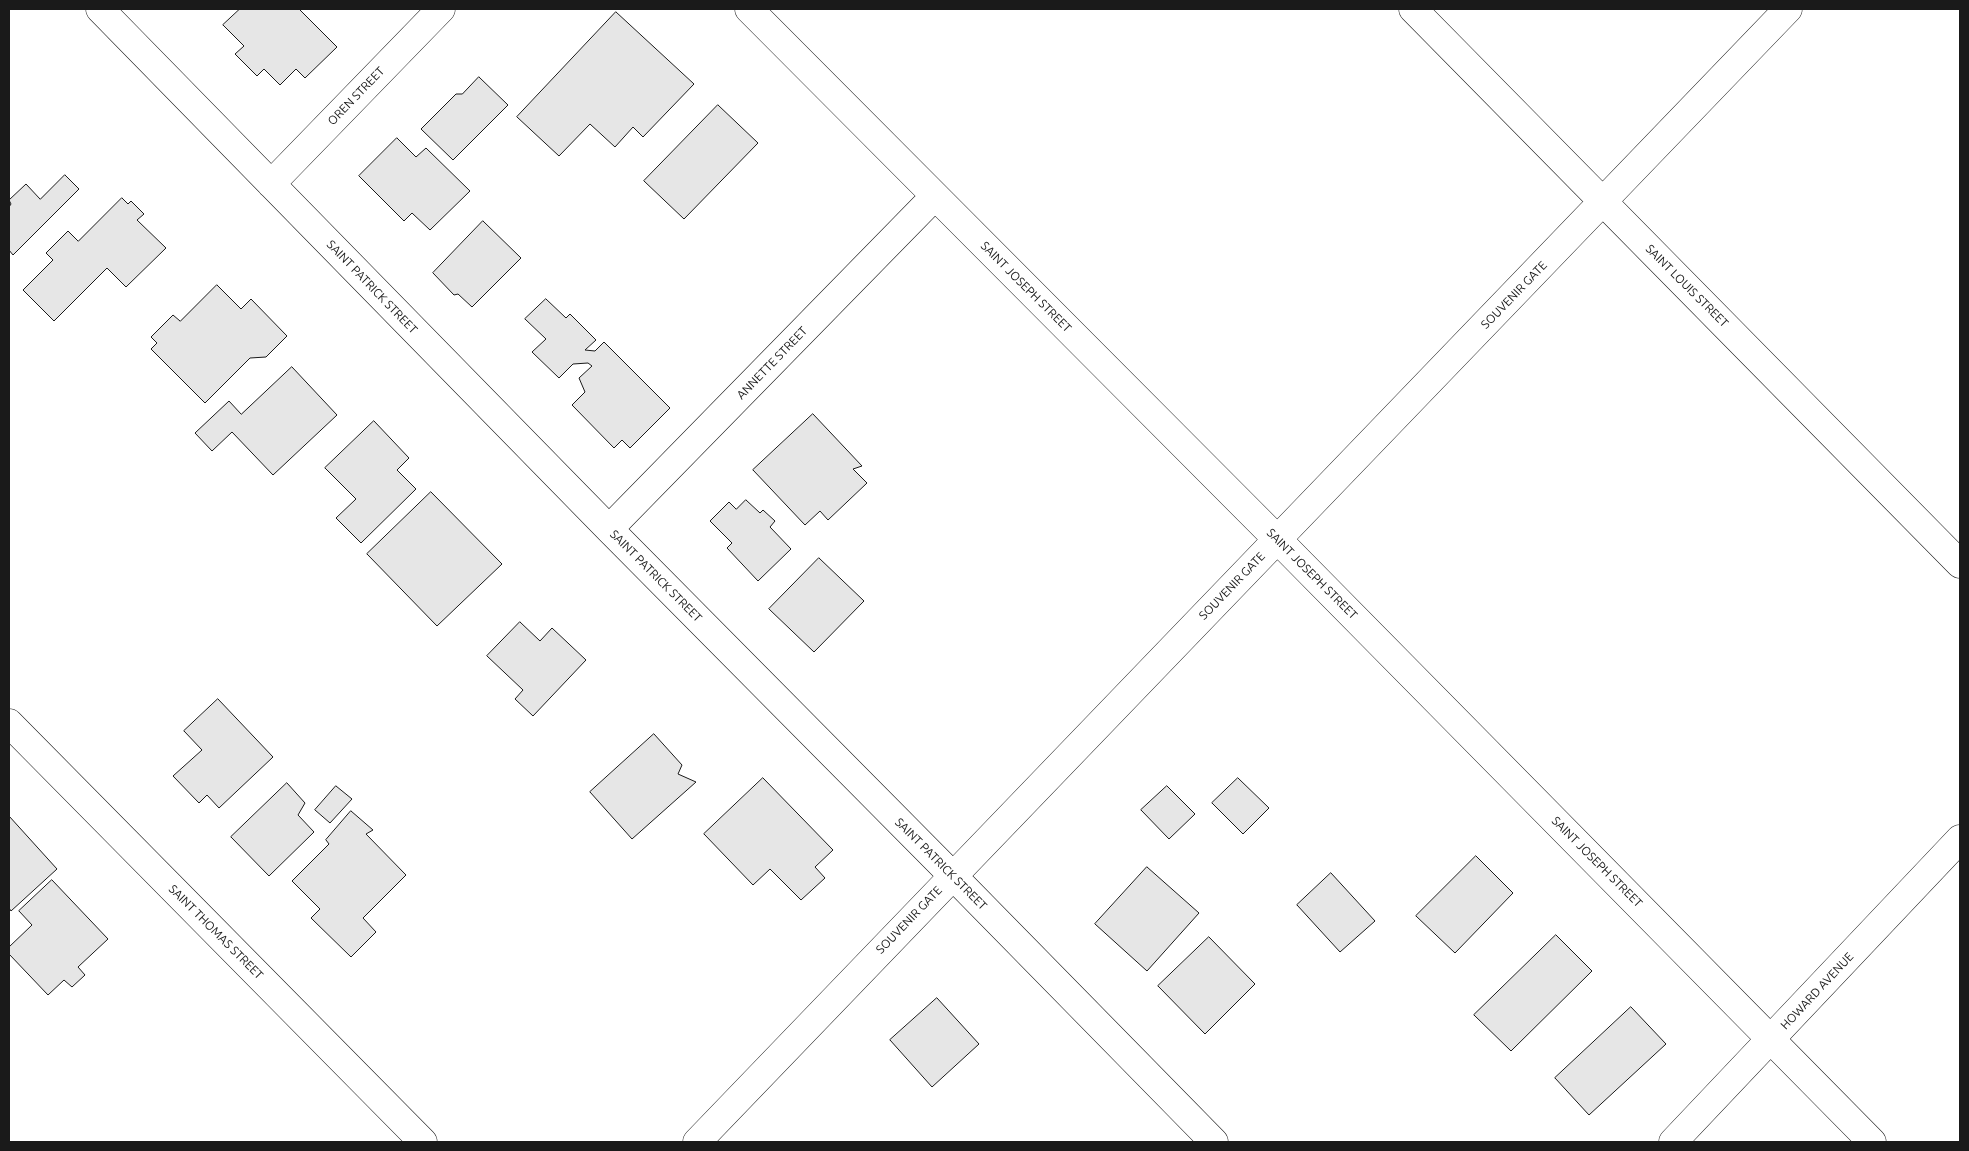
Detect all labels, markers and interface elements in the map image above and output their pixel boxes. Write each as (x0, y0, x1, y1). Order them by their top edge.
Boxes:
street label: OREN STREET (325, 64, 387, 128)
street label: SAINT PATRICK STREET (324, 237, 420, 337)
street label: SAINT JOSEPH STREET (978, 239, 1074, 335)
street label: SAINT LOUIS STREET (1643, 242, 1731, 330)
street label: SOUVENIR GATE (1478, 258, 1550, 332)
street label: ANNETTE STREET (734, 324, 810, 402)
street label: SAINT JOSEPH STREET (1264, 526, 1360, 622)
street label: SAINT PATRICK STREET (607, 527, 705, 625)
street label: SOUVENIR GATE (1196, 549, 1268, 623)
street label: SAINT JOSEPH STREET (1549, 814, 1645, 910)
street label: SAINT PATRICK STREET (892, 815, 990, 913)
street label: SAINT THOMAS STREET (166, 882, 266, 982)
street label: SOUVENIR GATE (873, 883, 945, 957)
street label: HOWARD AVENUE (1778, 949, 1856, 1033)

